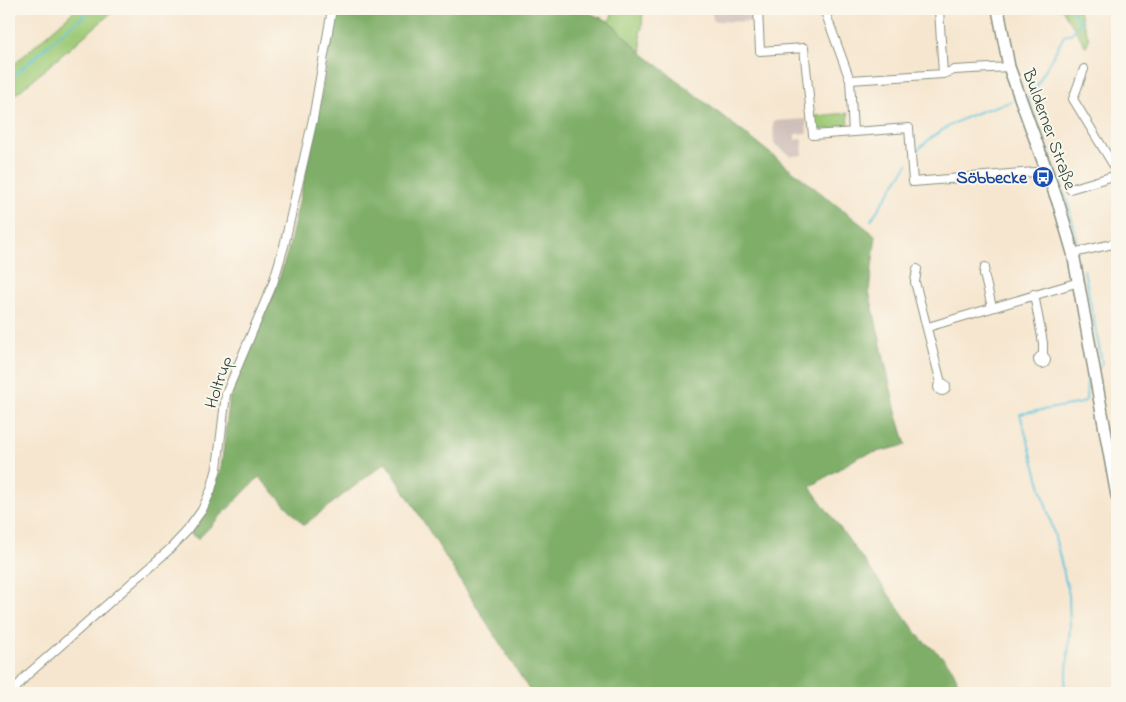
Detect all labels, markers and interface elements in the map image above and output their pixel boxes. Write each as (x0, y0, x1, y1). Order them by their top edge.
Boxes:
street label: Bulderner Straße (1014, 65, 1082, 194)
bus stop icon: Söbbecke (1031, 165, 1055, 189)
place label: Söbbecke (956, 166, 1028, 192)
street label: Holtrup (199, 353, 241, 412)

